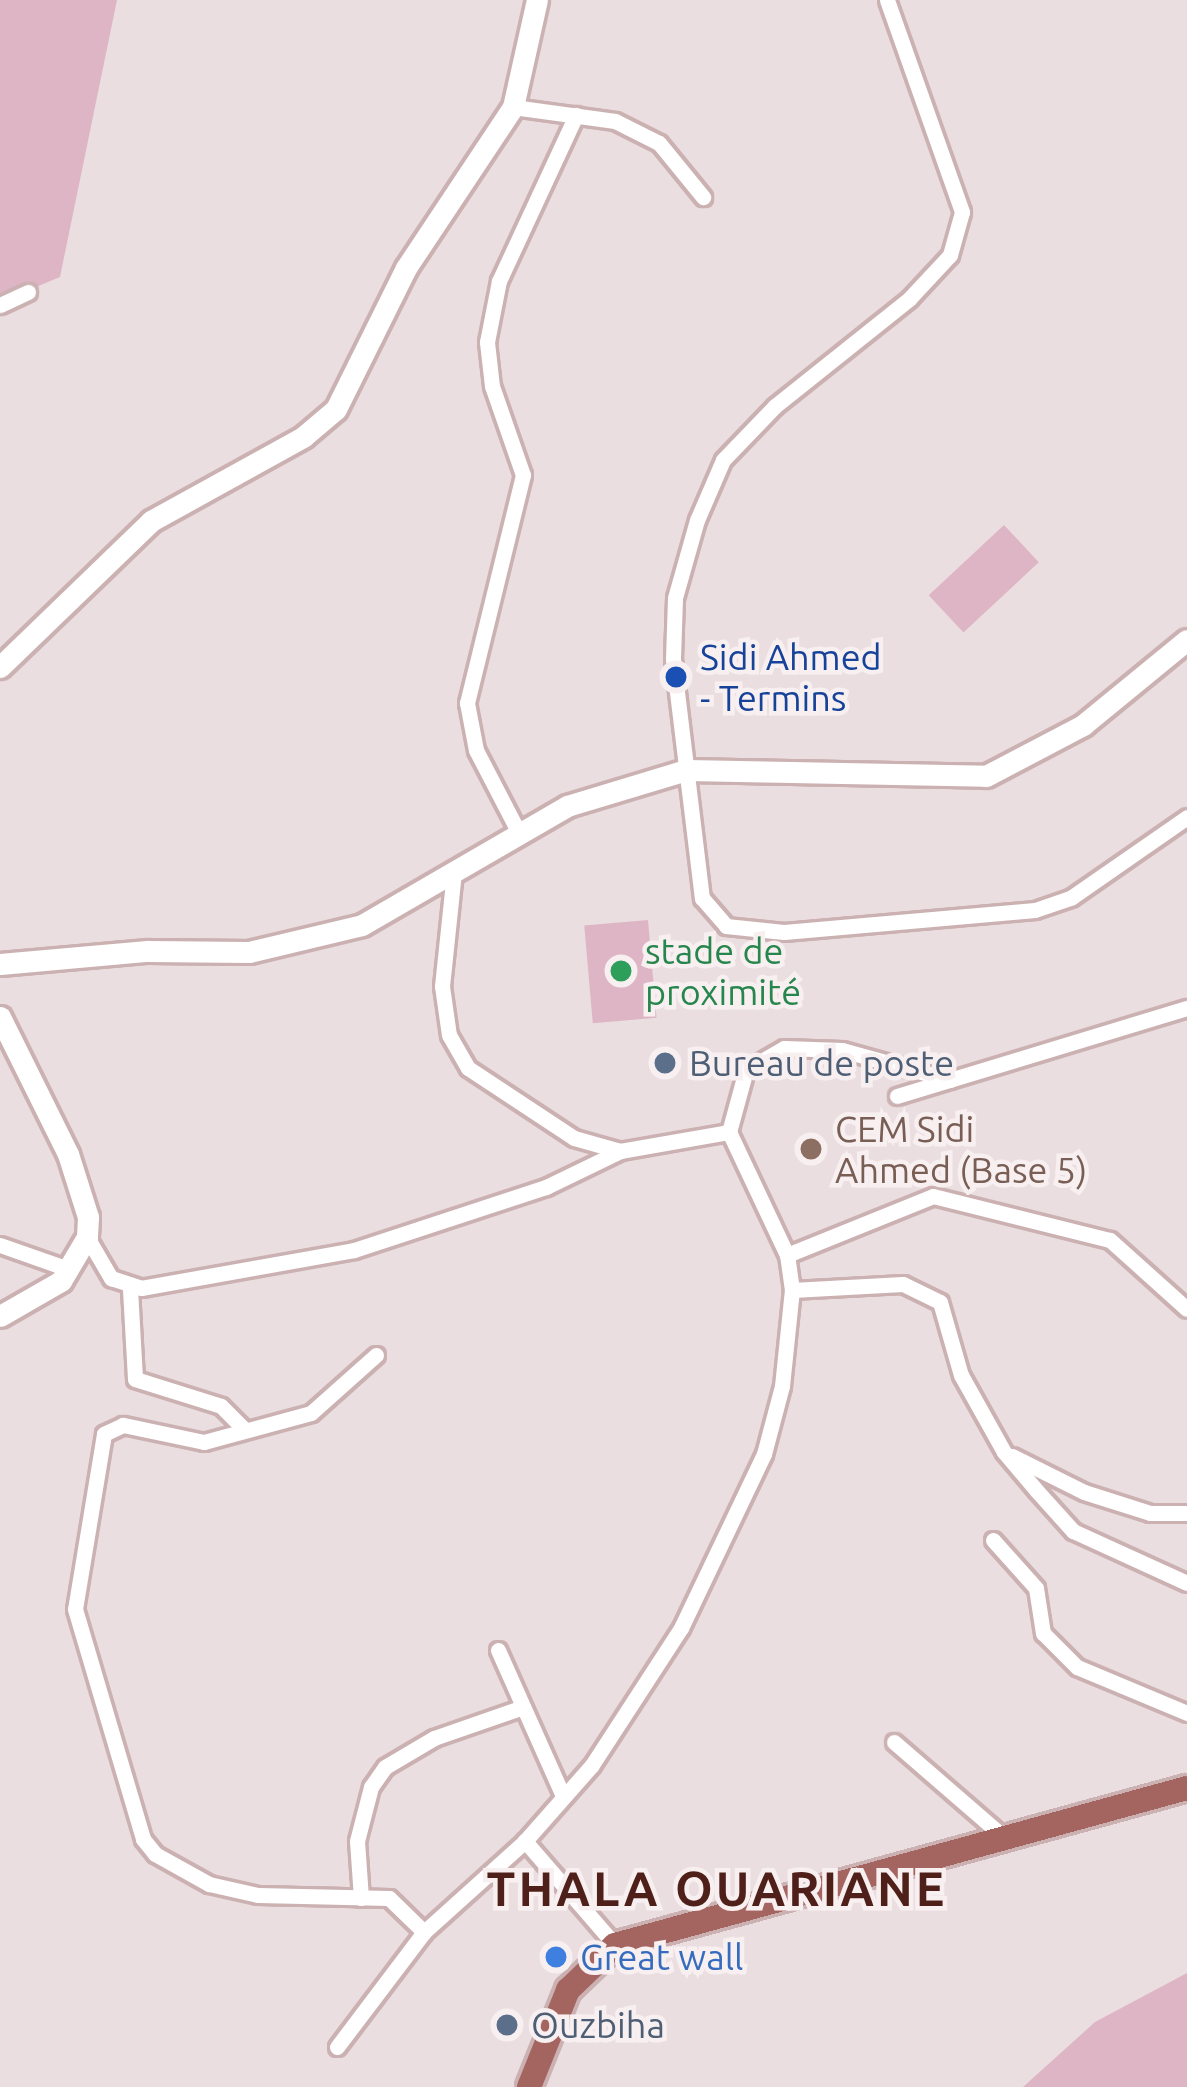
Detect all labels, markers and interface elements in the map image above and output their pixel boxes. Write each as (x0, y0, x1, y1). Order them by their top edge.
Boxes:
place label: Sidi Ahmed - Termins (700, 634, 882, 719)
marker: Sidi Ahmed - Termins (663, 664, 689, 690)
place label: stade de proximité (645, 928, 801, 1013)
marker: stade de proximité (608, 958, 634, 984)
place label: Bureau de poste (689, 1041, 954, 1085)
marker: Bureau de poste (652, 1050, 678, 1076)
place label: CEM Sidi Ahmed (Base 5) (835, 1106, 1087, 1191)
marker: CEM Sidi Ahmed (Base 5) (798, 1136, 824, 1162)
district label: THALA OUARIANE (487, 1860, 947, 1918)
place label: Great wall (580, 1935, 744, 1979)
marker: Great wall (543, 1944, 569, 1970)
place label: Ouzbiha (531, 2003, 665, 2047)
marker: Ouzbiha (494, 2012, 520, 2038)

